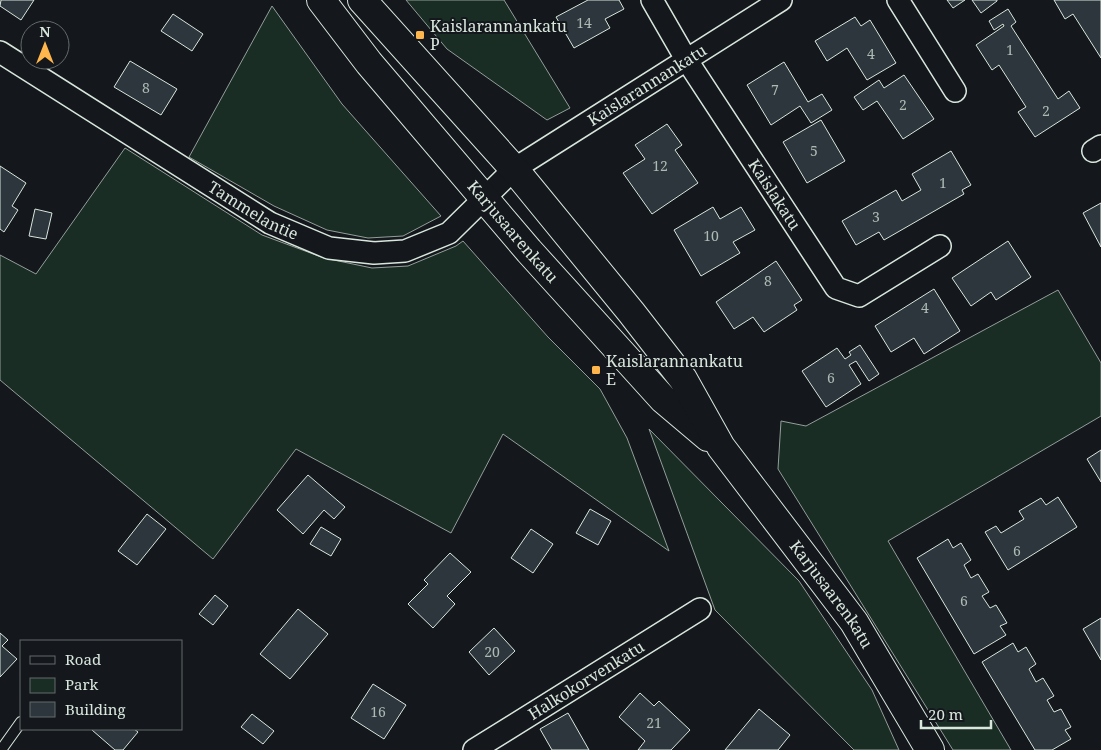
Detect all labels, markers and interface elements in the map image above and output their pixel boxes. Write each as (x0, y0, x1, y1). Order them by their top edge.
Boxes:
house number: 14 (576, 13, 592, 32)
place label: Kaislarannankatu P (430, 15, 567, 55)
north arrow (20, 20, 70, 70)
text: N (39, 22, 51, 41)
marker: Kaislarannankatu P (414, 29, 426, 41)
street label: Kaislarannankatu (583, 39, 711, 131)
house number: 1 (1006, 40, 1014, 59)
house number: 4 (867, 44, 875, 63)
house number: 8 (142, 78, 150, 97)
house number: 7 (771, 80, 779, 99)
house number: 2 (899, 95, 907, 114)
house number: 2 (1042, 101, 1050, 120)
house number: 5 (810, 141, 818, 160)
street label: Kaislakatu (743, 155, 806, 234)
house number: 12 (652, 156, 668, 175)
house number: 1 (939, 173, 947, 192)
street label: Tammelantie (204, 176, 302, 245)
street label: Karjusaarenkatu (463, 176, 563, 287)
house number: 3 (872, 207, 880, 226)
house number: 10 (703, 226, 719, 245)
house number: 8 (764, 271, 772, 290)
house number: 4 (921, 298, 929, 317)
place label: Kaislarannankatu E (606, 350, 743, 390)
marker: Kaislarannankatu E (590, 364, 602, 376)
house number: 6 (827, 368, 835, 387)
street label: Karjusaarenkatu (785, 536, 878, 652)
house number: 6 (1013, 541, 1021, 560)
house number: 6 (960, 591, 968, 610)
street label: Halkokorvenkatu (524, 636, 648, 725)
legend (20, 640, 182, 730)
house number: 20 (484, 642, 500, 661)
text: Road (65, 649, 101, 669)
text: Park (65, 674, 99, 694)
scale bar (921, 698, 991, 730)
text: Building (65, 699, 126, 719)
house number: 16 (370, 702, 386, 721)
text: 20 m (928, 704, 963, 724)
house number: 21 (646, 713, 662, 732)

